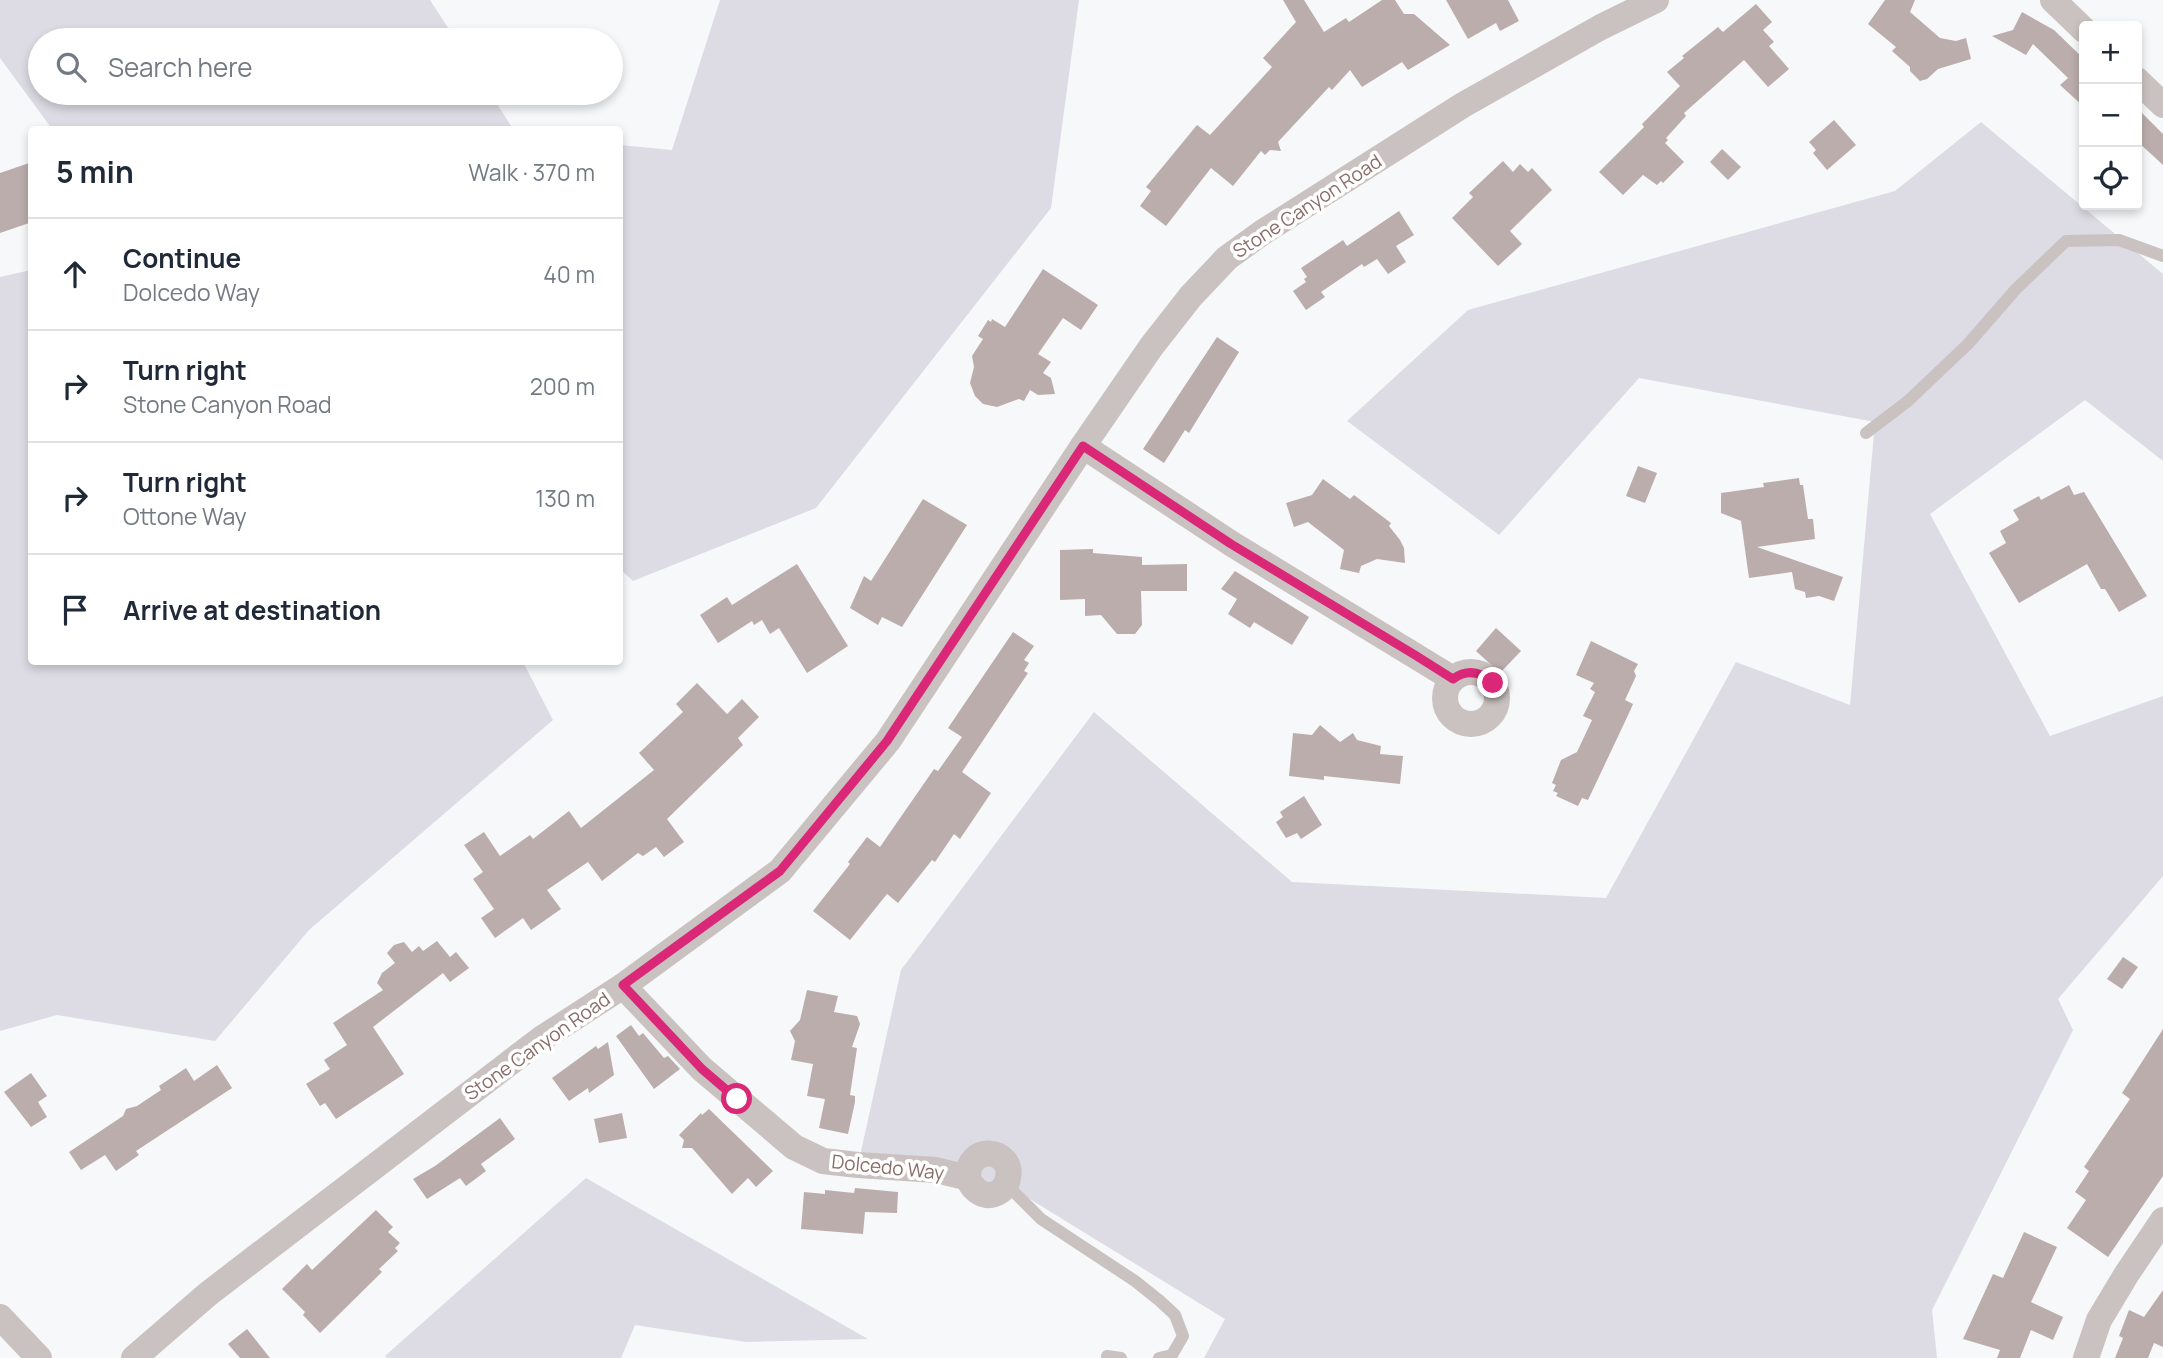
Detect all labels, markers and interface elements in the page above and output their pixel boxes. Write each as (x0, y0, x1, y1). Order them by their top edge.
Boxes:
map controls (2079, 21, 2142, 210)
button: + (2079, 21, 2142, 84)
search box (28, 28, 623, 105)
icon: search (52, 48, 90, 86)
text: Search here (108, 49, 253, 85)
button: − (2079, 84, 2142, 147)
button: locate (2079, 147, 2142, 210)
street label: Stone Canyon Road (1228, 148, 1386, 264)
text: 5 min (56, 151, 134, 192)
text: Walk · 370 m (468, 156, 595, 188)
text: Continue (123, 240, 241, 276)
icon: ahead (56, 255, 94, 293)
text: 40 m (543, 258, 595, 290)
text: Dolcedo Way (123, 276, 260, 308)
text: Turn right (123, 352, 247, 388)
icon: right (56, 367, 94, 405)
text: 200 m (530, 370, 595, 402)
text: Stone Canyon Road (123, 388, 332, 420)
text: Turn right (123, 464, 247, 500)
icon: right (56, 479, 94, 517)
text: 130 m (535, 482, 595, 514)
text: Ottone Way (123, 500, 247, 532)
icon: arrive (56, 591, 94, 629)
text: Arrive at destination (123, 592, 381, 628)
route end (1477, 667, 1508, 698)
street label: Stone Canyon Road (459, 986, 615, 1106)
route start (721, 1083, 752, 1114)
street label: Dolcedo Way (830, 1148, 946, 1186)

